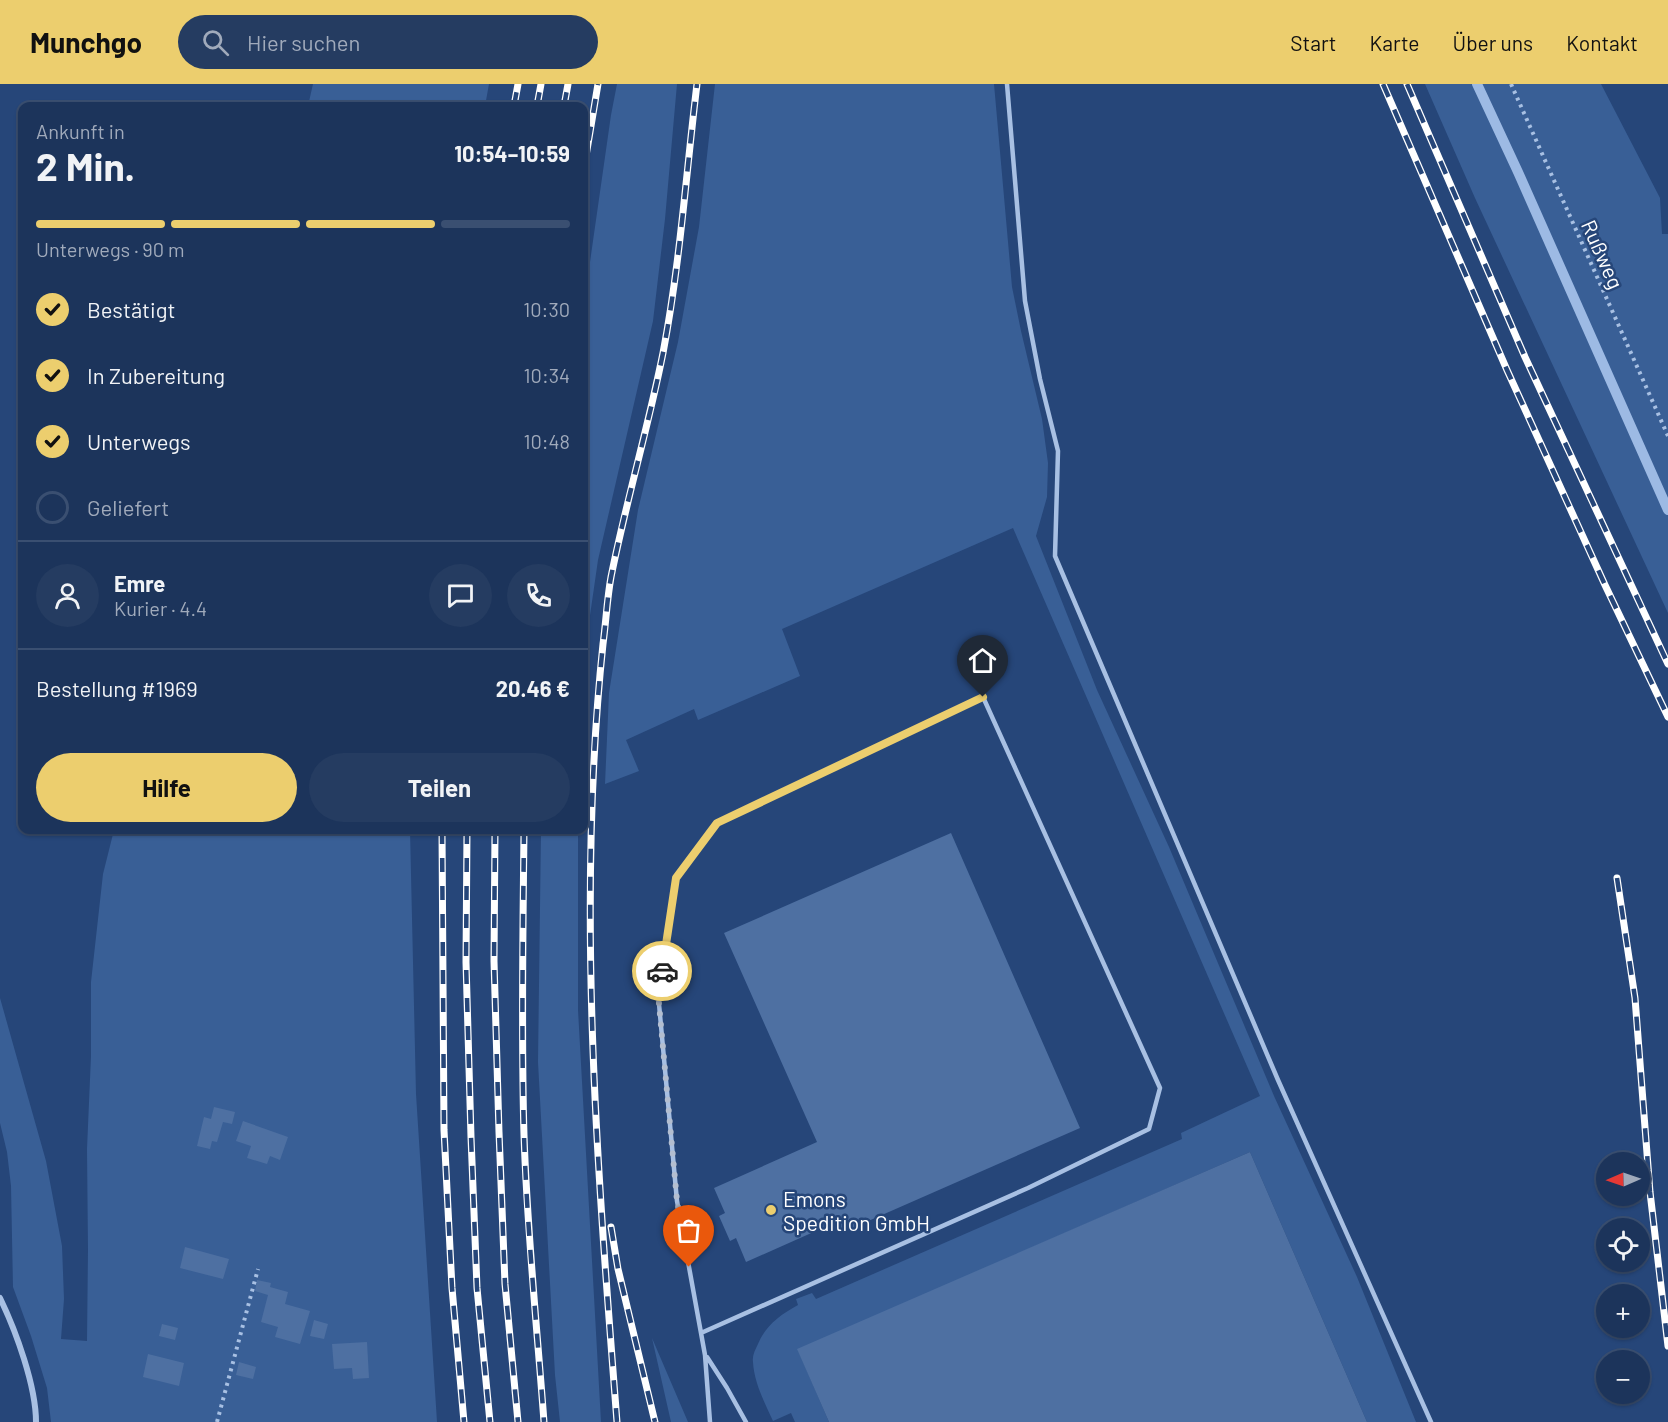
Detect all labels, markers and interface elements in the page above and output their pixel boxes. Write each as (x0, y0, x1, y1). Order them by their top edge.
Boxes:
search box (178, 15, 598, 69)
text: Munchgo (30, 25, 142, 59)
icon: search (199, 26, 232, 59)
text: Hier suchen (247, 29, 360, 55)
text: Start (1290, 30, 1337, 55)
text: Karte (1370, 30, 1420, 55)
text: Über uns (1453, 30, 1533, 55)
text: Kontakt (1566, 30, 1638, 55)
text: Ankunft in (36, 119, 125, 143)
text: 10:54–10:59 (454, 140, 570, 166)
text: 2 Min. (36, 142, 135, 189)
street label: Rußweg (1577, 216, 1629, 292)
text: Unterwegs · 90 m (36, 237, 185, 261)
icon: check (36, 293, 69, 326)
text: Bestätigt (87, 296, 176, 322)
text: 10:30 (523, 297, 570, 321)
icon: check (36, 359, 69, 392)
text: In Zubereitung (87, 362, 225, 388)
text: 10:34 (524, 363, 570, 387)
icon: check (36, 425, 69, 458)
text: Unterwegs (87, 428, 191, 454)
text: 10:48 (523, 429, 570, 453)
text: Geliefert (87, 494, 169, 520)
button: person (36, 564, 99, 627)
button: chat (429, 564, 492, 627)
button: phone (507, 564, 570, 627)
text: Emre (114, 570, 165, 596)
text: Kurier · 4.4 (114, 596, 207, 620)
pin (957, 635, 1008, 697)
icon: home (966, 644, 999, 677)
text: Bestellung #1969 (36, 675, 198, 701)
text: 20.46 € (496, 675, 570, 701)
button: Hilfe (36, 753, 297, 822)
button: Teilen (309, 753, 570, 822)
courier (632, 941, 692, 1001)
icon: car (646, 955, 679, 988)
north arrow (1596, 1152, 1650, 1206)
map controls (1596, 1152, 1650, 1404)
place label: Emons Spedition GmbH (783, 1186, 930, 1235)
marker: Emons Spedition GmbH (764, 1203, 778, 1217)
pin (663, 1205, 714, 1267)
icon: bag (672, 1214, 705, 1247)
button: locate (1596, 1218, 1650, 1272)
button: + (1596, 1284, 1650, 1338)
button: − (1596, 1350, 1650, 1404)

